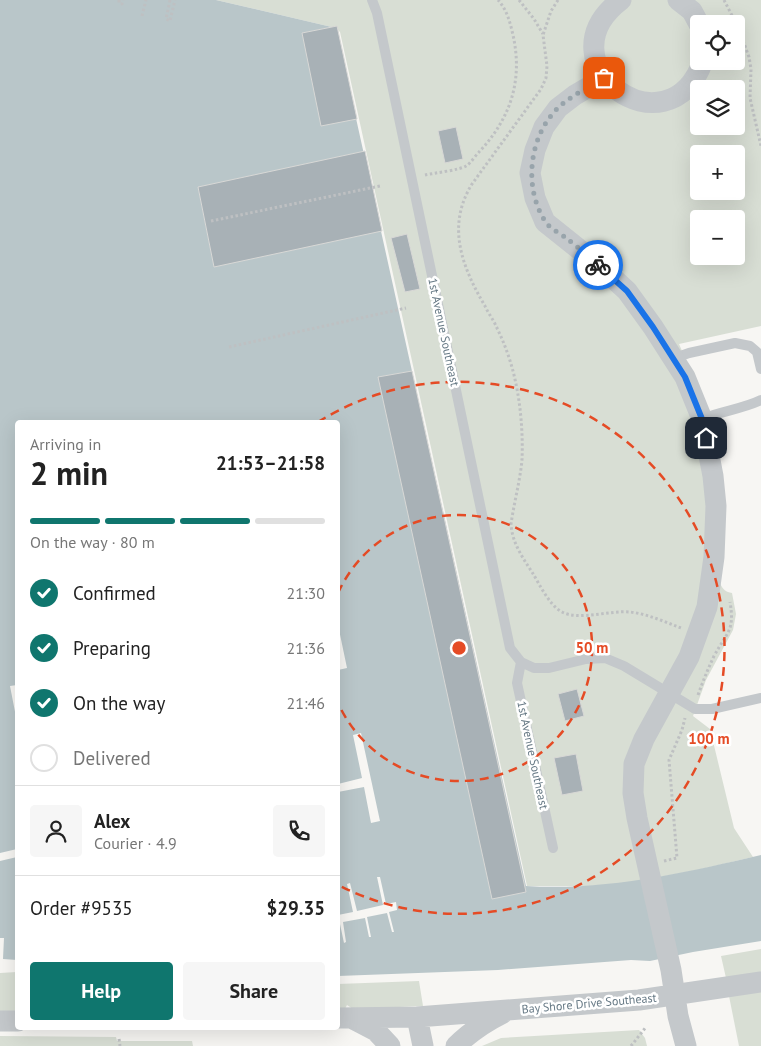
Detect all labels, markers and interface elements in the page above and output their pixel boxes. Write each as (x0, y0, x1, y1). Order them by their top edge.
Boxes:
map controls (690, 15, 745, 265)
button: locate (690, 15, 745, 70)
pin (583, 57, 625, 99)
icon: bag (590, 64, 618, 92)
button: layers (690, 80, 745, 135)
button: + (690, 145, 745, 200)
button: − (690, 210, 745, 265)
courier (573, 240, 623, 290)
icon: bike (584, 251, 612, 279)
street label: 1st Avenue Southeast (425, 277, 463, 387)
pin (685, 417, 727, 459)
icon: home (692, 424, 720, 452)
text: Arriving in (30, 434, 101, 454)
text: 21:53–21:58 (216, 451, 325, 475)
text: 2 min (30, 452, 108, 494)
text: On the way · 80 m (30, 532, 155, 552)
icon: check (30, 579, 58, 607)
text: Confirmed (73, 581, 156, 605)
text: 21:30 (287, 583, 325, 603)
icon: check (30, 634, 58, 662)
text: Preparing (73, 636, 151, 660)
text: 21:36 (287, 638, 325, 658)
text: 50 m (576, 638, 608, 657)
centre of rings (450, 639, 468, 657)
icon: check (30, 689, 58, 717)
text: On the way (73, 691, 165, 715)
text: 21:46 (287, 693, 325, 713)
street label: 1st Avenue Southeast (514, 700, 552, 810)
text: 100 m (688, 729, 730, 748)
text: Delivered (73, 746, 151, 770)
button: person (30, 805, 82, 857)
button: phone (273, 805, 325, 857)
text: Alex (94, 809, 130, 833)
text: Courier · 4.9 (94, 833, 177, 853)
text: Order #9535 (30, 896, 133, 920)
text: $29.35 (266, 896, 325, 920)
button: Help (30, 962, 173, 1020)
button: Share (183, 962, 325, 1020)
street label: Bay Shore Drive Southeast (521, 990, 657, 1016)

